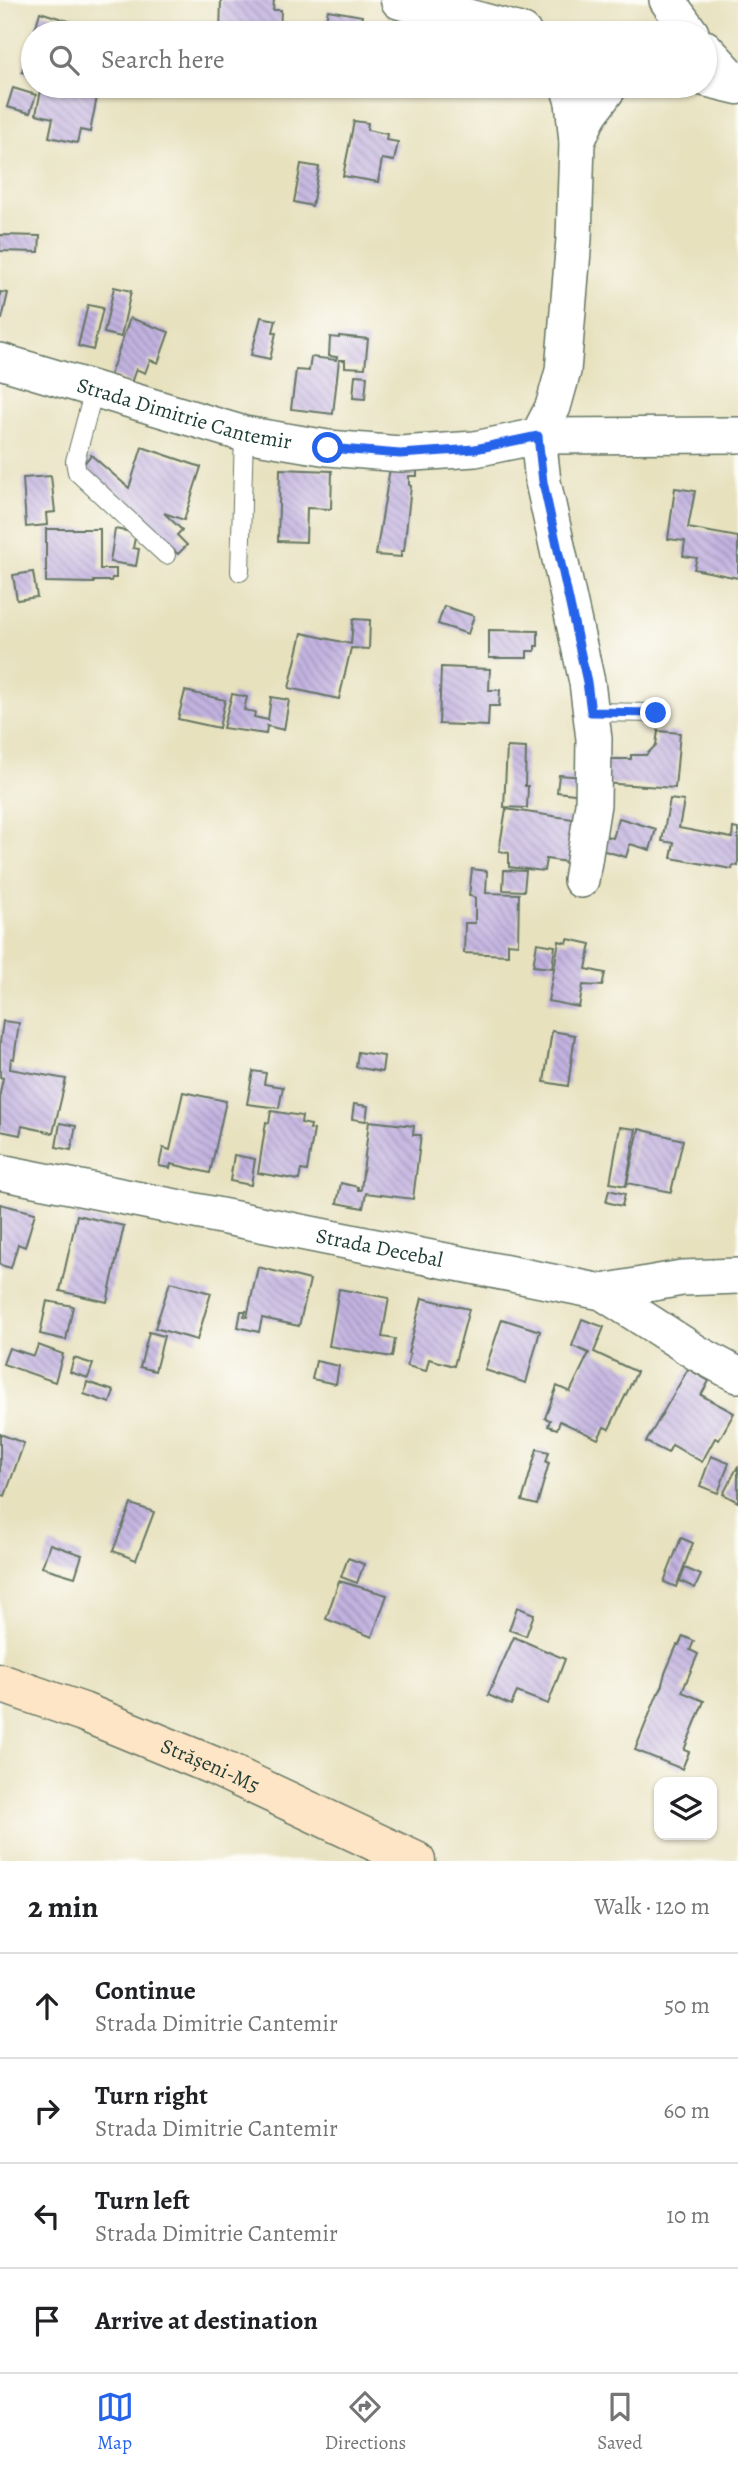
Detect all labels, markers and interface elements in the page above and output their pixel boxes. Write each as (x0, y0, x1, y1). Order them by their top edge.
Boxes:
search box (21, 21, 717, 98)
icon: search (45, 41, 83, 79)
text: Search here (101, 42, 225, 77)
street label: Strada Dimitrie Cantemir (74, 371, 294, 456)
route start (312, 432, 343, 463)
route end (640, 697, 671, 728)
street label: Strada Decebal (314, 1221, 445, 1274)
street label: Strășeni-M5 (157, 1732, 264, 1800)
map controls (654, 1777, 717, 1840)
button: layers (654, 1777, 717, 1840)
text: 2 min (28, 1887, 98, 1927)
text: Walk · 120 m (594, 1891, 710, 1922)
text: Continue (95, 1973, 196, 2008)
icon: ahead (28, 1987, 66, 2025)
text: 50 m (664, 1990, 710, 2021)
text: Strada Dimitrie Cantemir (95, 2008, 338, 2039)
text: Turn right (95, 2078, 208, 2113)
icon: right (28, 2092, 66, 2130)
text: 60 m (663, 2095, 710, 2126)
text: Strada Dimitrie Cantemir (95, 2113, 338, 2144)
text: Turn left (95, 2183, 190, 2218)
icon: left (28, 2197, 66, 2235)
text: 10 m (666, 2200, 710, 2231)
text: Strada Dimitrie Cantemir (95, 2218, 338, 2249)
icon: arrive (28, 2302, 66, 2340)
text: Arrive at destination (95, 2303, 318, 2338)
tab: Map (96, 2388, 134, 2456)
tab: Directions (325, 2388, 406, 2456)
tab: Saved (597, 2388, 642, 2456)

